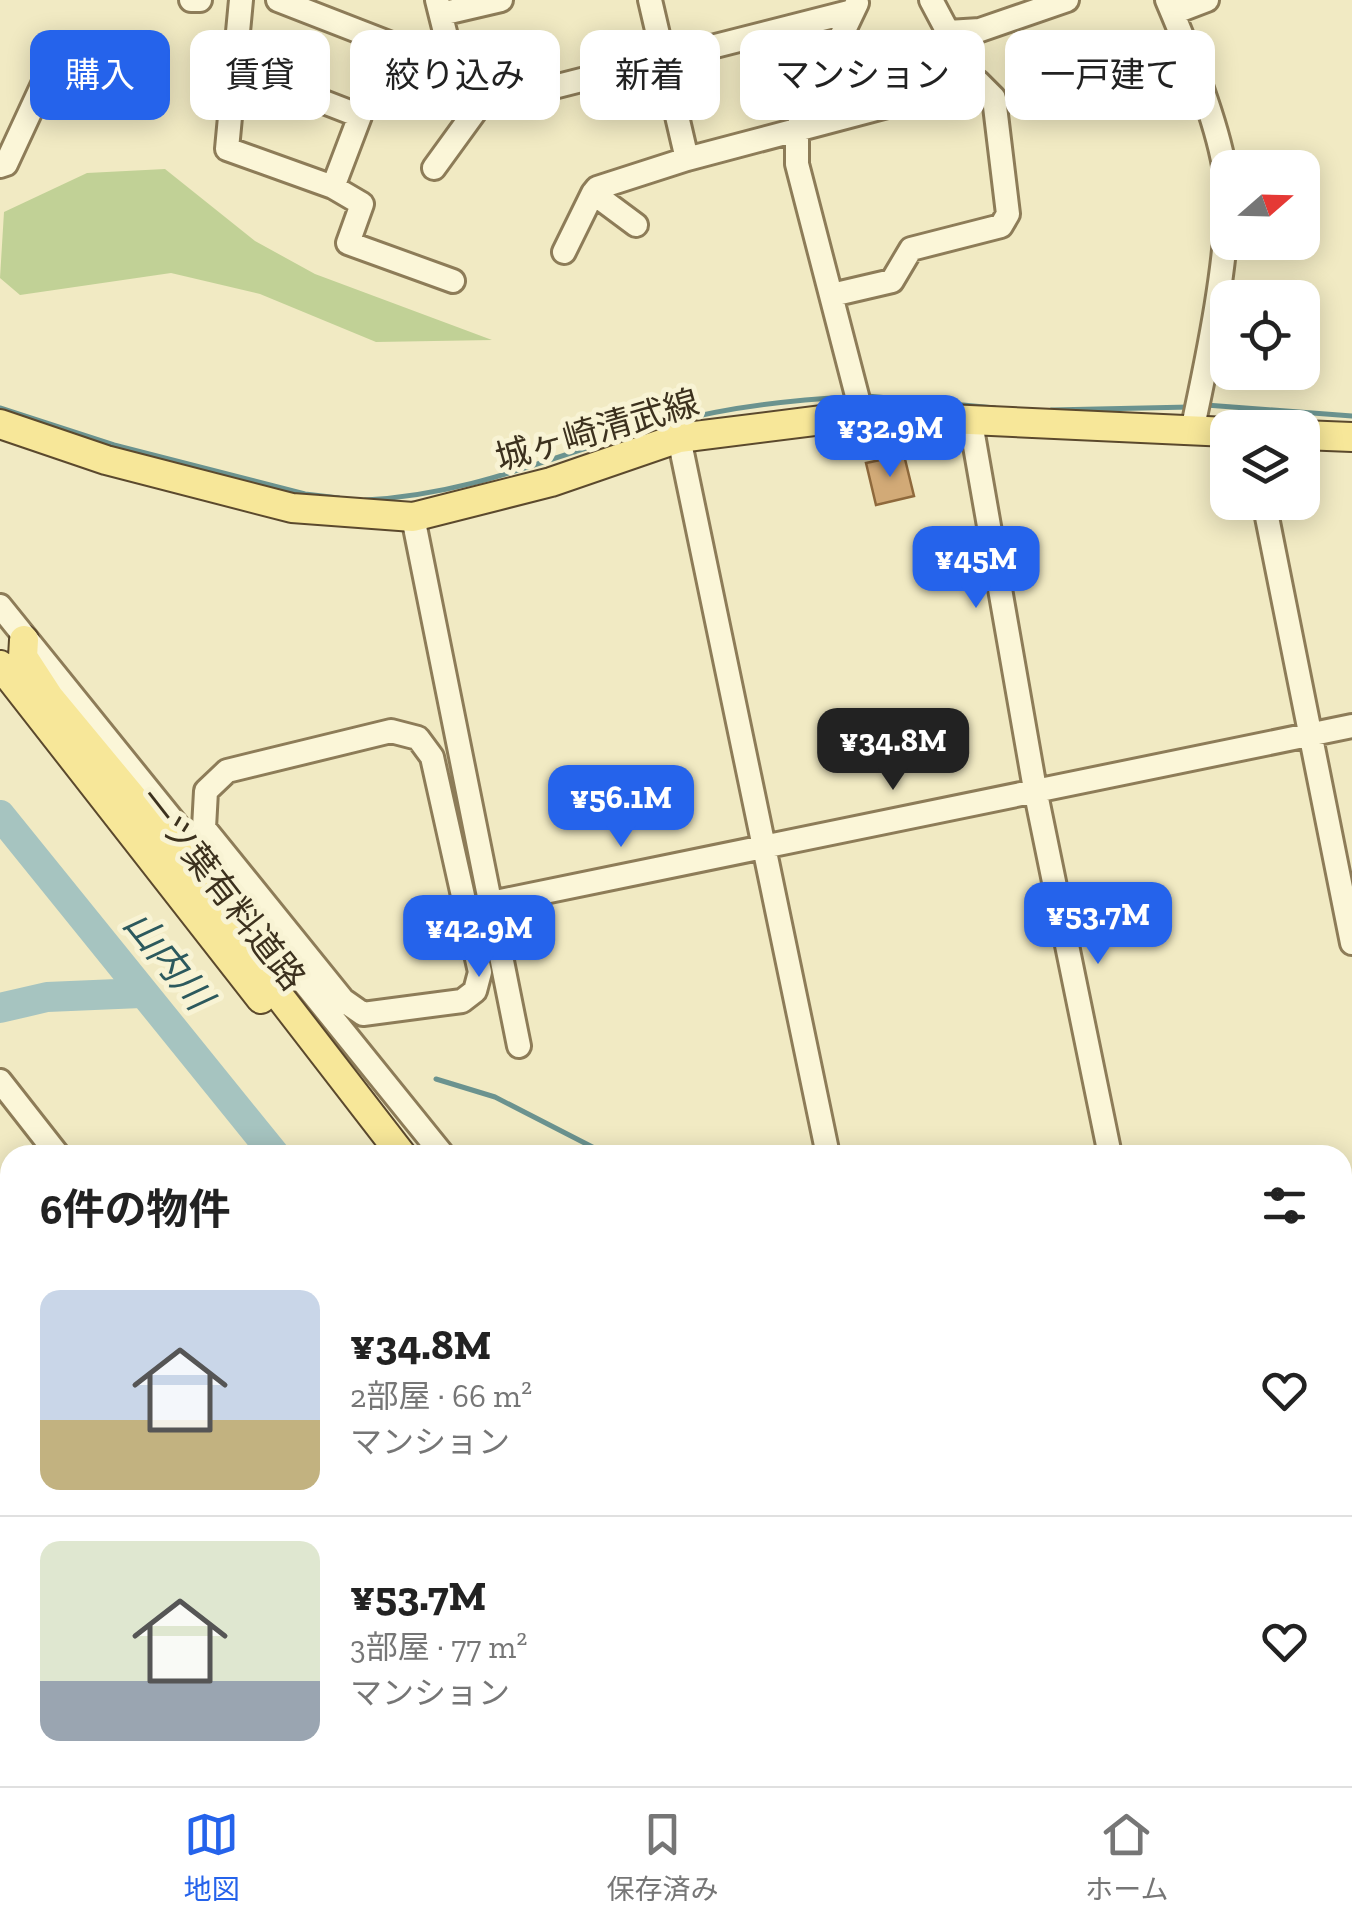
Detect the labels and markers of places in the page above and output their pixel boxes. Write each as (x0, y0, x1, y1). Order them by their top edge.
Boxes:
pin: ¥32.9M (809, 395, 971, 480)
pin: ¥45M (917, 526, 1035, 611)
pin: ¥34.8M (812, 708, 974, 793)
pin: ¥56.1M (540, 765, 702, 850)
pin: ¥53.7M (1017, 882, 1179, 967)
pin: ¥42.9M (398, 895, 560, 980)

